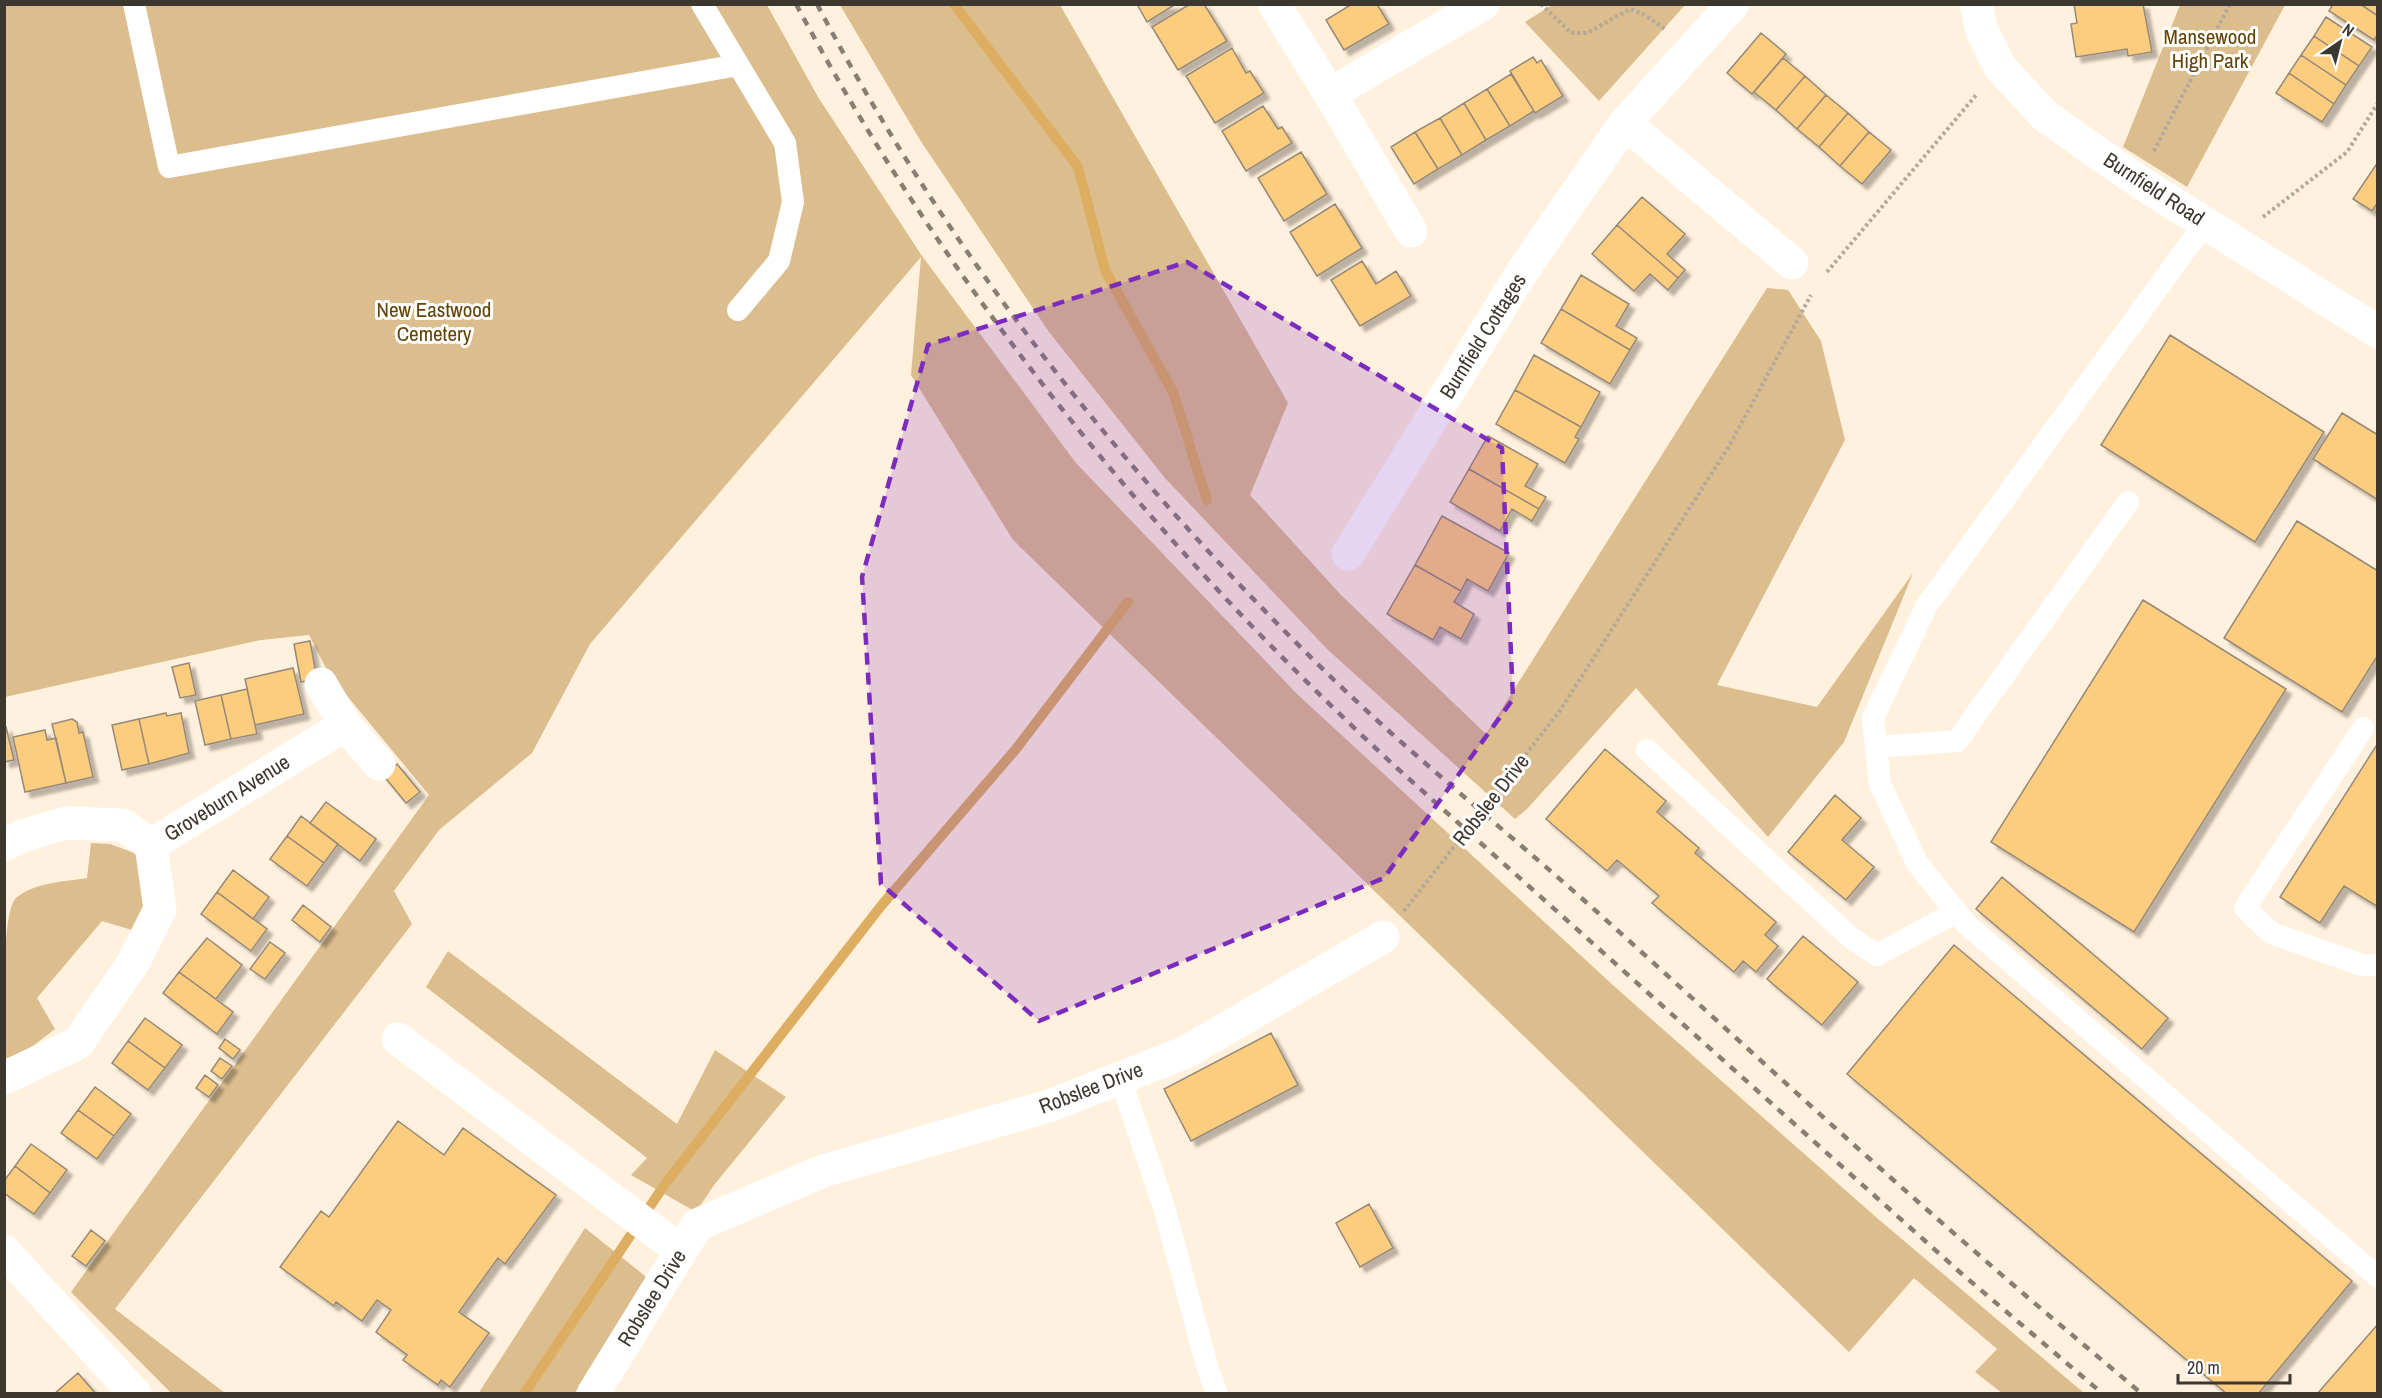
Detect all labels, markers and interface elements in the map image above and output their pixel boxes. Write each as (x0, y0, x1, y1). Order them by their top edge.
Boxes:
north arrow (2310, 12, 2370, 72)
text: N (2338, 18, 2359, 41)
park label: Mansewood High Park (2164, 22, 2256, 75)
street label: Burnfield Road (2098, 145, 2210, 232)
street label: Burnfield Cottages (1432, 268, 1533, 404)
park label: New Eastwood Cemetery (377, 295, 491, 348)
street label: Groveburn Avenue (158, 747, 295, 848)
street label: Robslee Drive (1446, 748, 1536, 852)
street label: Robslee Drive (1035, 1054, 1147, 1121)
street label: Robslee Drive (610, 1244, 693, 1352)
scale bar (2178, 1347, 2290, 1385)
text: 20 m (2187, 1355, 2220, 1380)

